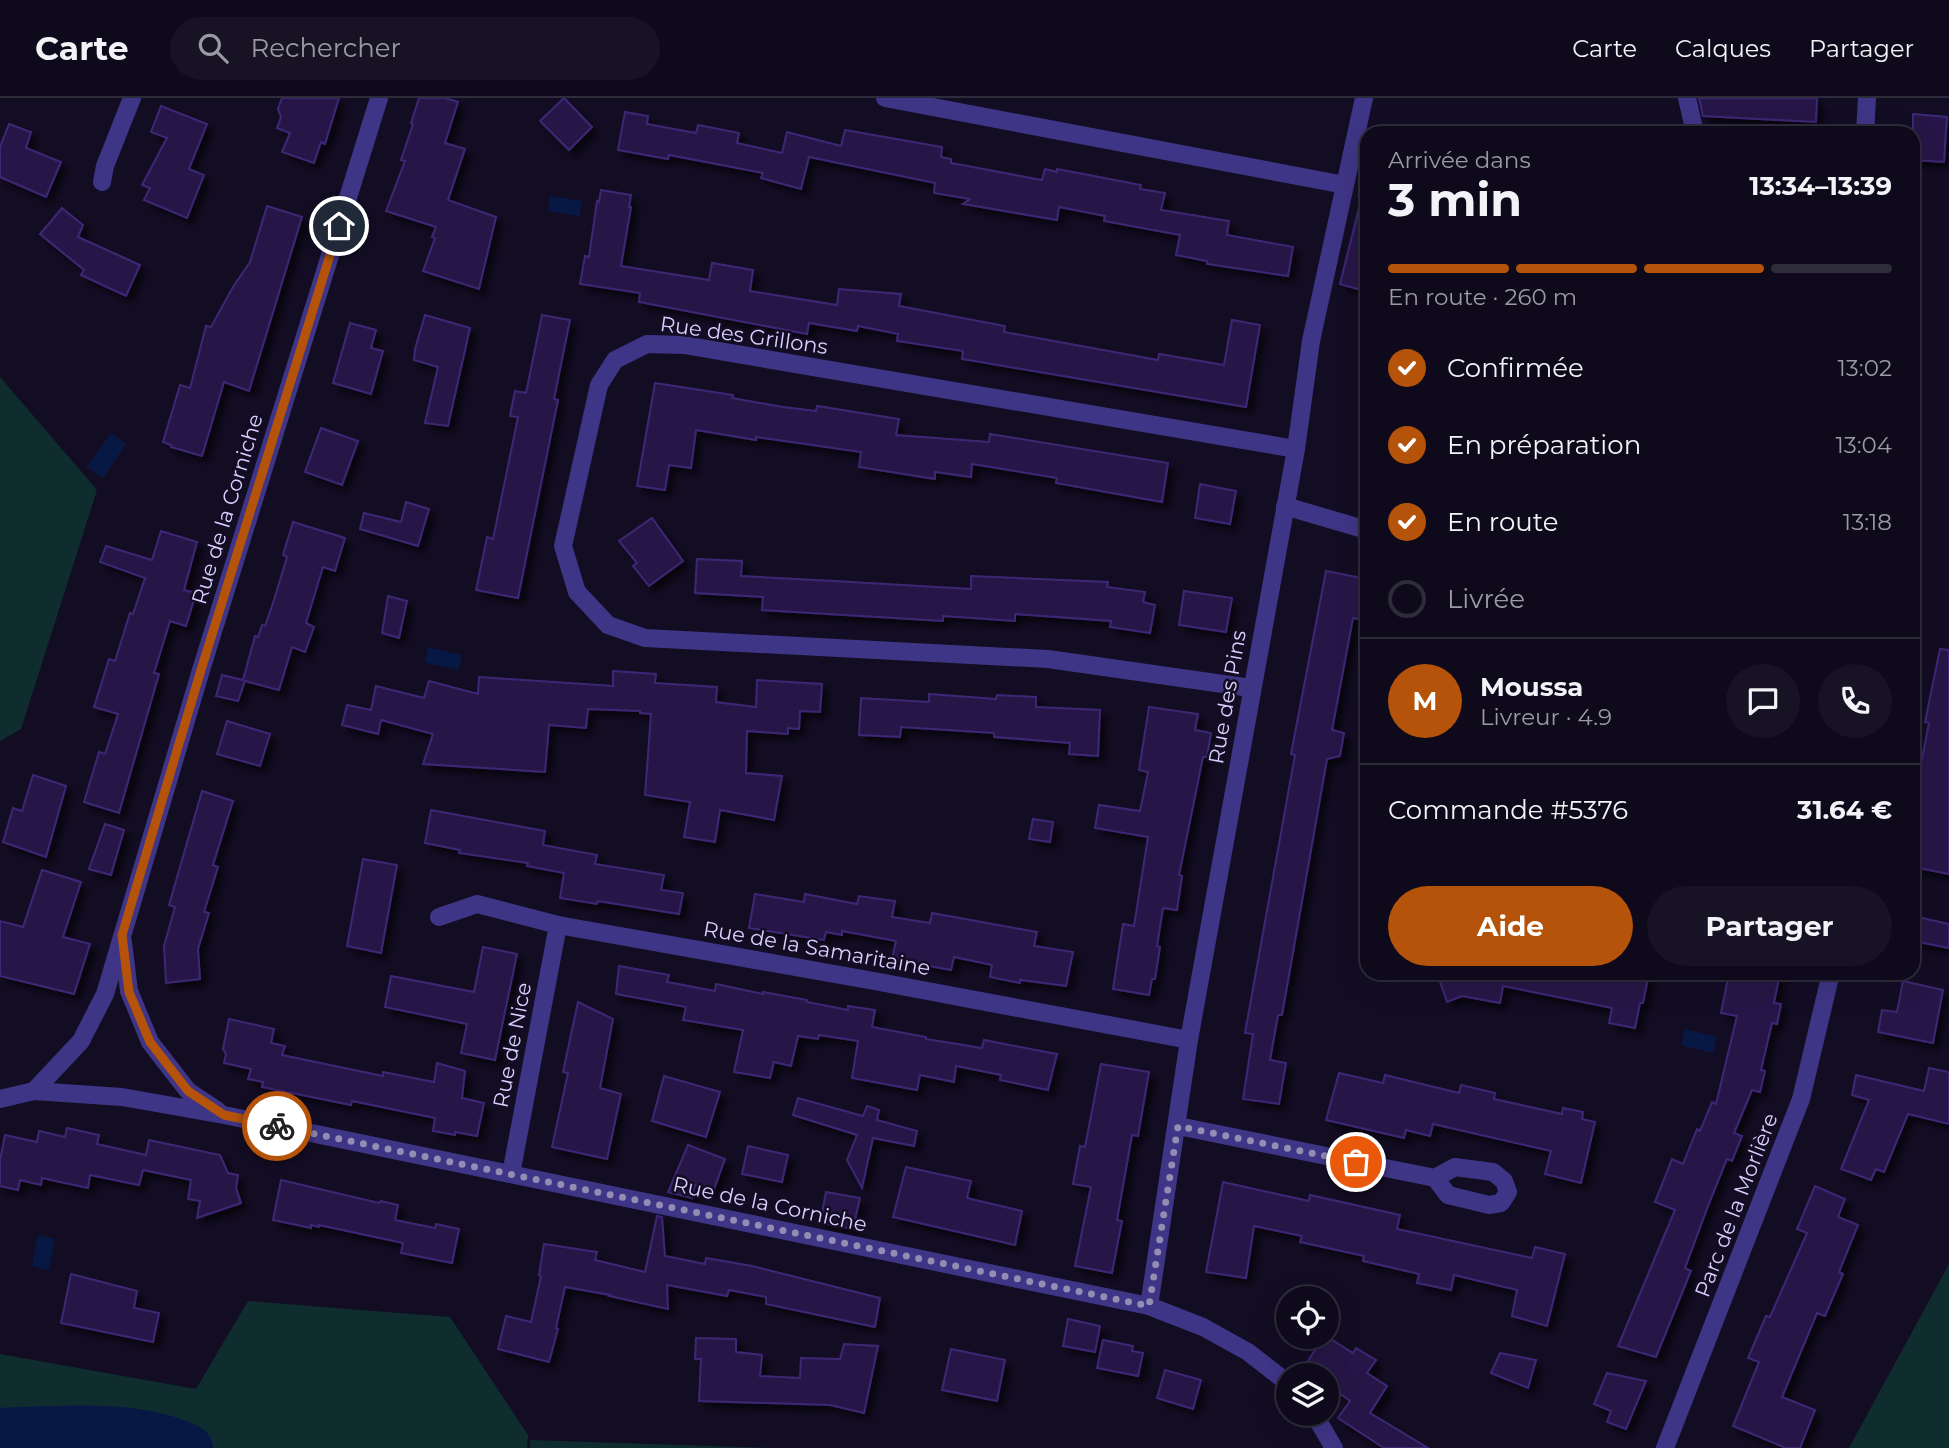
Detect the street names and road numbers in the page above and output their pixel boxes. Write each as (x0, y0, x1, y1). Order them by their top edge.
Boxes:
street label: Rue des Grillons (658, 311, 830, 359)
street label: Rue de la Corniche (186, 411, 268, 607)
street label: Rue des Pins (1203, 628, 1251, 766)
street label: Rue de la Samaritaine (701, 916, 933, 980)
street label: Rue de Nice (488, 980, 536, 1110)
street label: Parc de la Morlière (1689, 1110, 1783, 1300)
street label: Rue de la Corniche (671, 1171, 869, 1237)

